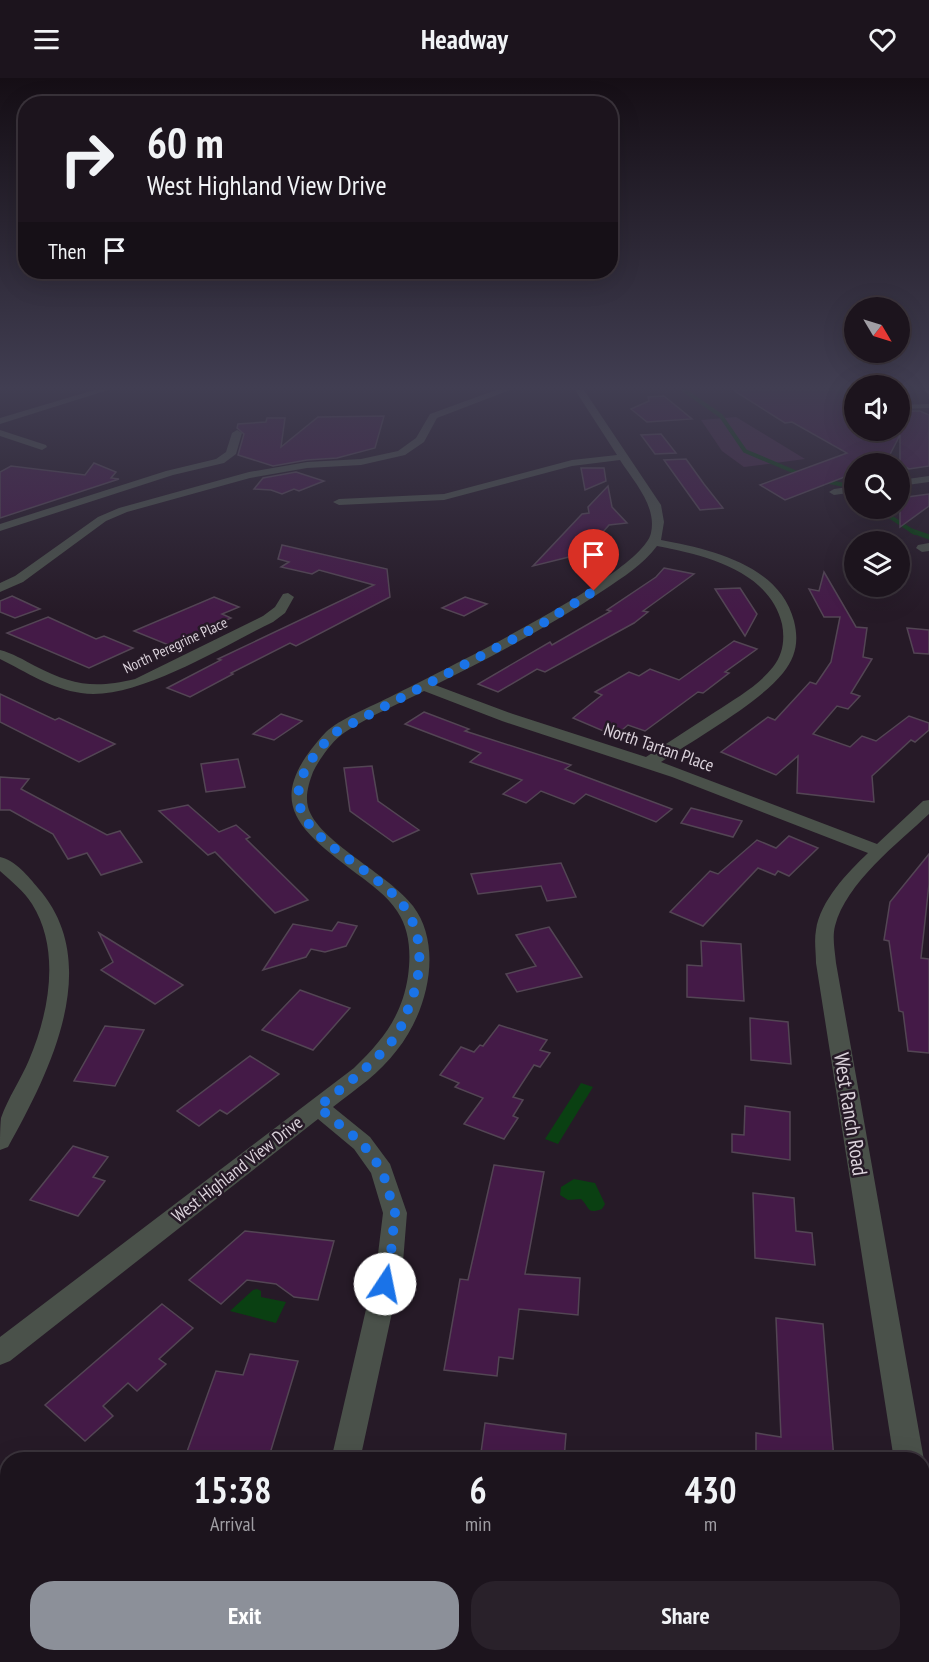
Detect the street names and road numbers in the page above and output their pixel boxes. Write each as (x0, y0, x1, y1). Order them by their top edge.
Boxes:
street label: North Peregrine Place (120, 613, 230, 677)
street label: North Tartan Place (601, 717, 717, 777)
street label: West Ranch Road (828, 1051, 874, 1177)
street label: West Highland View Drive (167, 1111, 307, 1227)

